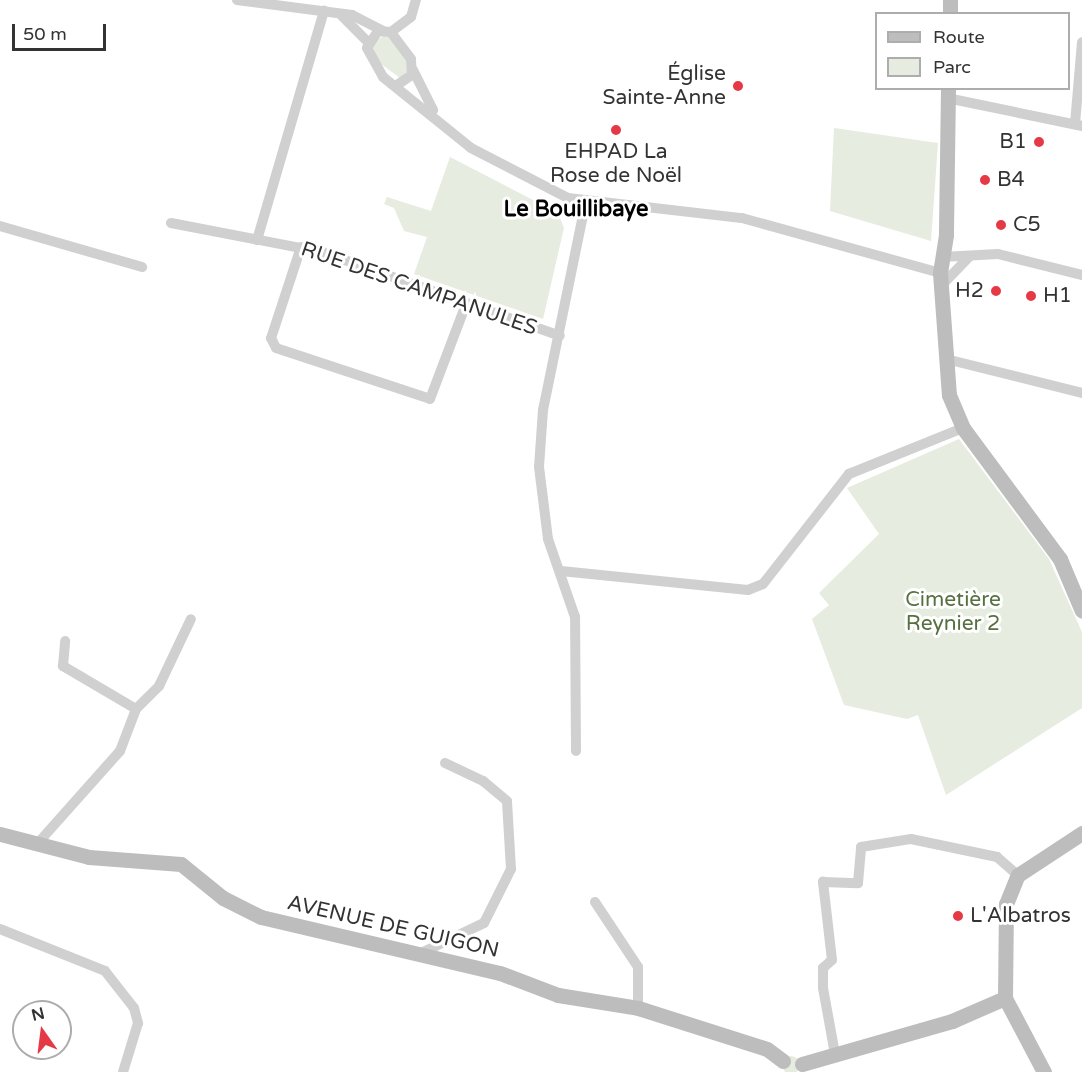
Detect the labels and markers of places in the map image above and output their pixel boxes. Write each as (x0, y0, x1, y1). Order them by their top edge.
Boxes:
place label: Église Sainte-Anne (602, 61, 726, 111)
marker: Église Sainte-Anne (731, 79, 745, 93)
marker: EHPAD La Rose de Noël (609, 123, 623, 137)
place label: B1 (999, 129, 1027, 155)
marker: B1 (1032, 135, 1046, 149)
place label: EHPAD La Rose de Noël (550, 139, 682, 189)
place label: B4 (997, 167, 1025, 193)
marker: B4 (978, 173, 992, 187)
place label: C5 (1013, 212, 1041, 238)
marker: C5 (994, 218, 1008, 232)
place label: H2 (955, 278, 984, 304)
place label: H1 (1043, 283, 1072, 309)
marker: H2 (989, 284, 1003, 298)
marker: H1 (1024, 289, 1038, 303)
place label: L'Albatros (970, 903, 1071, 929)
marker: L'Albatros (951, 909, 965, 923)

